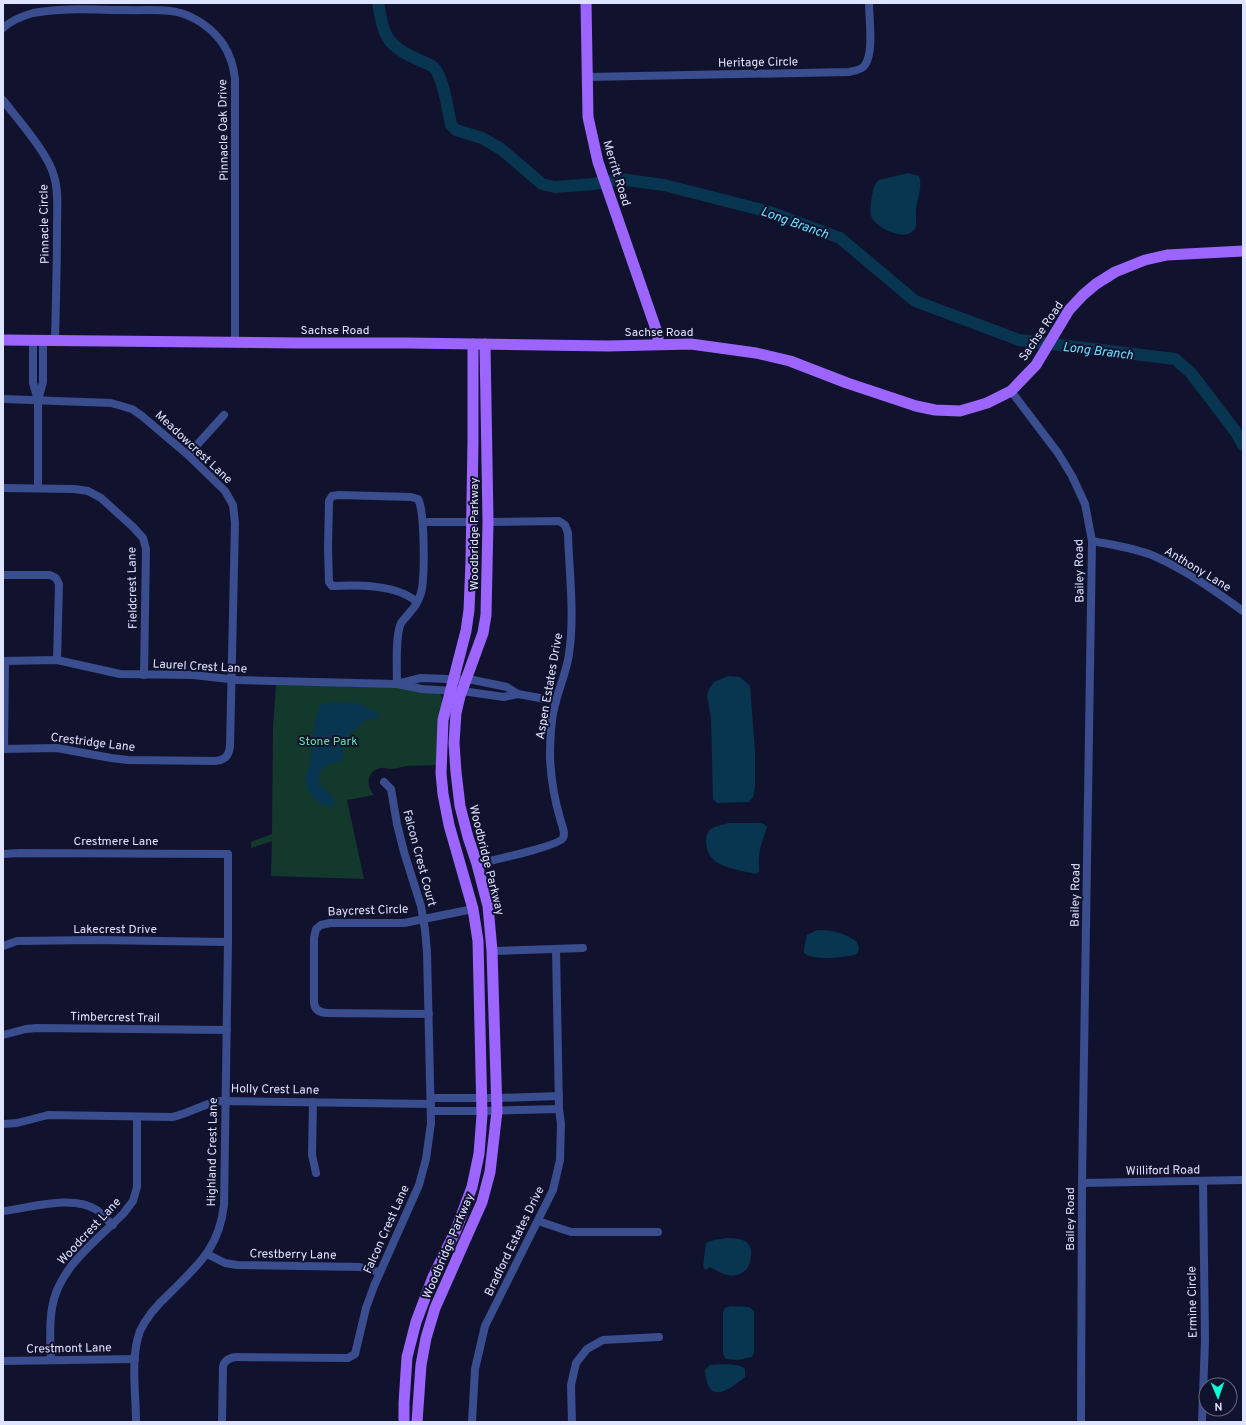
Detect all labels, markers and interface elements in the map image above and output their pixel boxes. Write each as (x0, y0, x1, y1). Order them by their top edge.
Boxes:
street label: Heritage Circle (718, 54, 798, 72)
street label: Pinnacle Oak Drive (215, 79, 233, 181)
street label: Merritt Road (598, 138, 634, 208)
street label: Pinnacle Circle (36, 184, 54, 264)
water label: Long Branch (758, 204, 830, 244)
street label: Sachse Road (1016, 298, 1068, 365)
street label: Sachse Road (300, 323, 370, 339)
street label: Sachse Road (624, 325, 694, 341)
water label: Long Branch (1062, 340, 1134, 364)
street label: Meadowcrest Lane (151, 408, 236, 488)
street label: Woodbridge Parkway (467, 477, 483, 591)
street label: Bailey Road (1071, 539, 1089, 603)
street label: Anthony Lane (1161, 544, 1234, 596)
street label: Fieldcrest Lane (124, 547, 142, 629)
street label: Aspen Estates Drive (533, 632, 567, 740)
street label: Laurel Crest Lane (152, 657, 248, 677)
street label: Crestridge Lane (50, 730, 136, 756)
park label: Stone Park (298, 734, 358, 750)
street label: Woodbridge Parkway (465, 803, 507, 917)
street label: Falcon Crest Court (398, 808, 440, 908)
street label: Crestmere Lane (73, 834, 159, 850)
street label: Bailey Road (1067, 863, 1085, 927)
street label: Baycrest Circle (327, 902, 409, 920)
street label: Lakecrest Drive (73, 922, 157, 938)
street label: Timbercrest Trail (70, 1009, 160, 1027)
street label: Holly Crest Lane (231, 1081, 319, 1099)
street label: Highland Crest Lane (204, 1097, 222, 1207)
street label: Williford Road (1126, 1162, 1200, 1180)
street label: Falcon Crest Lane (360, 1183, 414, 1276)
street label: Bradford Estates Drive (481, 1184, 548, 1299)
street label: Bailey Road (1063, 1187, 1079, 1251)
street label: Woodbridge Parkway (419, 1191, 478, 1302)
street label: Woodcrest Lane (54, 1195, 125, 1269)
street label: Crestberry Lane (249, 1246, 337, 1264)
street label: Ermine Circle (1184, 1266, 1202, 1338)
street label: Crestmont Lane (26, 1340, 112, 1358)
north arrow (1198, 1377, 1238, 1417)
text: N (1214, 1399, 1223, 1413)

